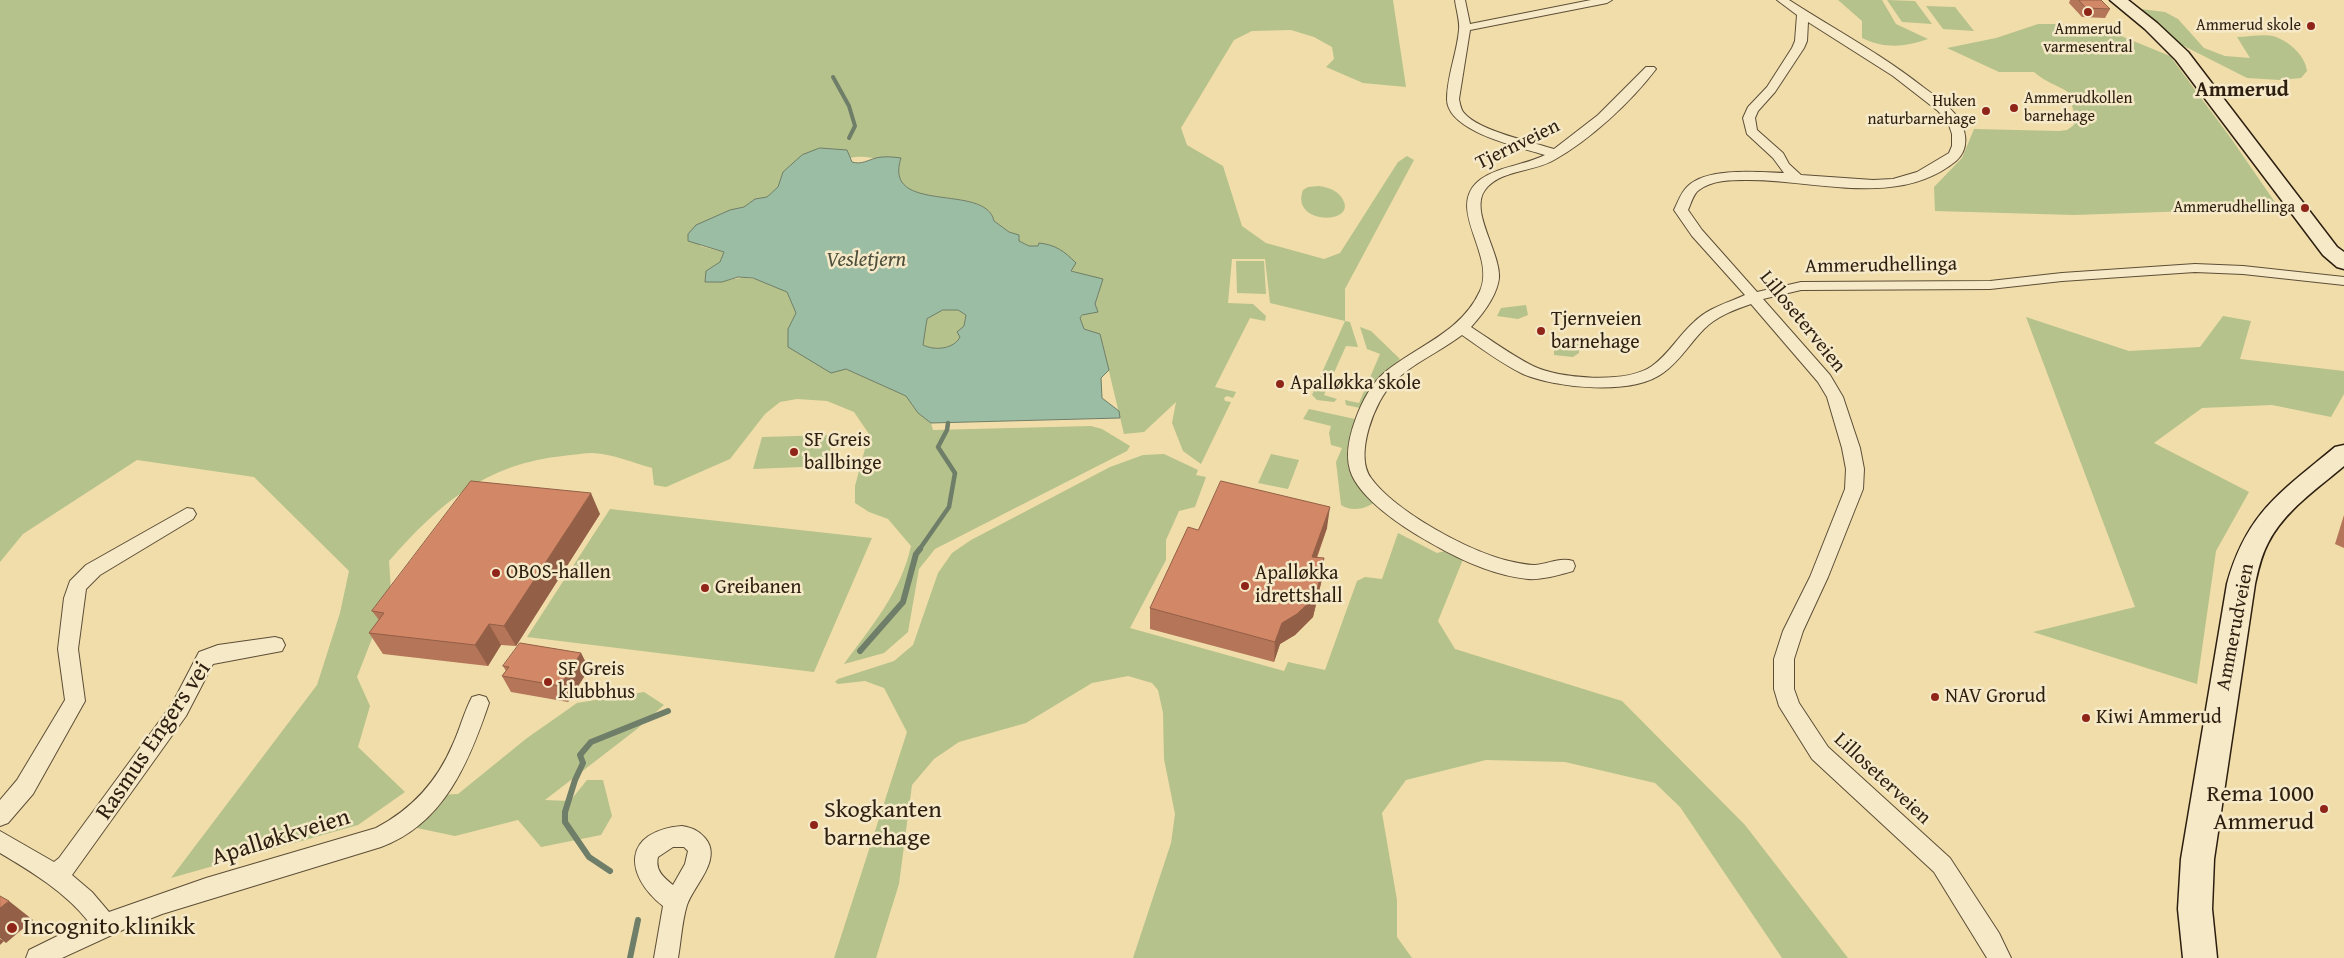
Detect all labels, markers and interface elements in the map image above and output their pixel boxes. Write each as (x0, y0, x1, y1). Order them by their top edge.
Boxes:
marker: Ammerud varmesentral (2082, 6, 2094, 18)
place label: Ammerud skole (2196, 16, 2301, 36)
place label: Ammerud varmesentral (2043, 20, 2133, 58)
marker: Ammerud skole (2305, 20, 2317, 32)
district label: Ammerud (2195, 78, 2289, 104)
place label: Ammerudkollen barnehage (2024, 89, 2133, 127)
place label: Huken naturbarnehage (1868, 92, 1976, 130)
marker: Ammerudkollen barnehage (2008, 102, 2020, 114)
marker: Huken naturbarnehage (1980, 105, 1992, 117)
street label: Tjernveien (1472, 114, 1564, 176)
place label: Ammerudhellinga (2173, 198, 2295, 218)
marker: Ammerudhellinga (2299, 202, 2311, 214)
water label: Vesletjern (826, 248, 906, 274)
street label: Ammerudhellinga (1805, 253, 1957, 279)
street label: Lilloseterveien (1754, 266, 1850, 378)
place label: Tjernveien barnehage (1551, 308, 1642, 355)
marker: Tjernveien barnehage (1535, 325, 1547, 337)
place label: Apalløkka skole (1290, 372, 1421, 396)
marker: Apalløkka skole (1274, 378, 1286, 390)
place label: SF Greis ballbinge (804, 429, 882, 476)
marker: SF Greis ballbinge (788, 446, 800, 458)
place label: OBOS-hallen (506, 561, 611, 585)
street label: Ammerudveien (2212, 561, 2260, 693)
place label: Apalløkka idrettshall (1255, 562, 1343, 609)
marker: OBOS-hallen (490, 567, 502, 579)
place label: Greibanen (715, 576, 801, 600)
marker: Apalløkka idrettshall (1239, 580, 1251, 592)
marker: Greibanen (699, 582, 711, 594)
street label: Rasmus Engers vei (90, 656, 218, 826)
place label: SF Greis klubbhus (558, 658, 635, 705)
marker: SF Greis klubbhus (542, 676, 554, 688)
place label: NAV Grorud (1945, 685, 2046, 709)
marker: NAV Grorud (1929, 691, 1941, 703)
place label: Kiwi Ammerud (2096, 706, 2222, 730)
marker: Kiwi Ammerud (2080, 712, 2092, 724)
street label: Lilloseterveien (1829, 728, 1935, 830)
place label: Rema 1000 Ammerud (2206, 781, 2314, 837)
place label: Skogkanten barnehage (824, 797, 942, 853)
street label: Apalløkkveien (208, 803, 354, 873)
marker: Rema 1000 Ammerud (2318, 803, 2330, 815)
marker: Skogkanten barnehage (808, 819, 820, 831)
place label: Incognito klinikk (23, 914, 195, 942)
marker: Incognito klinikk (5, 921, 19, 935)

